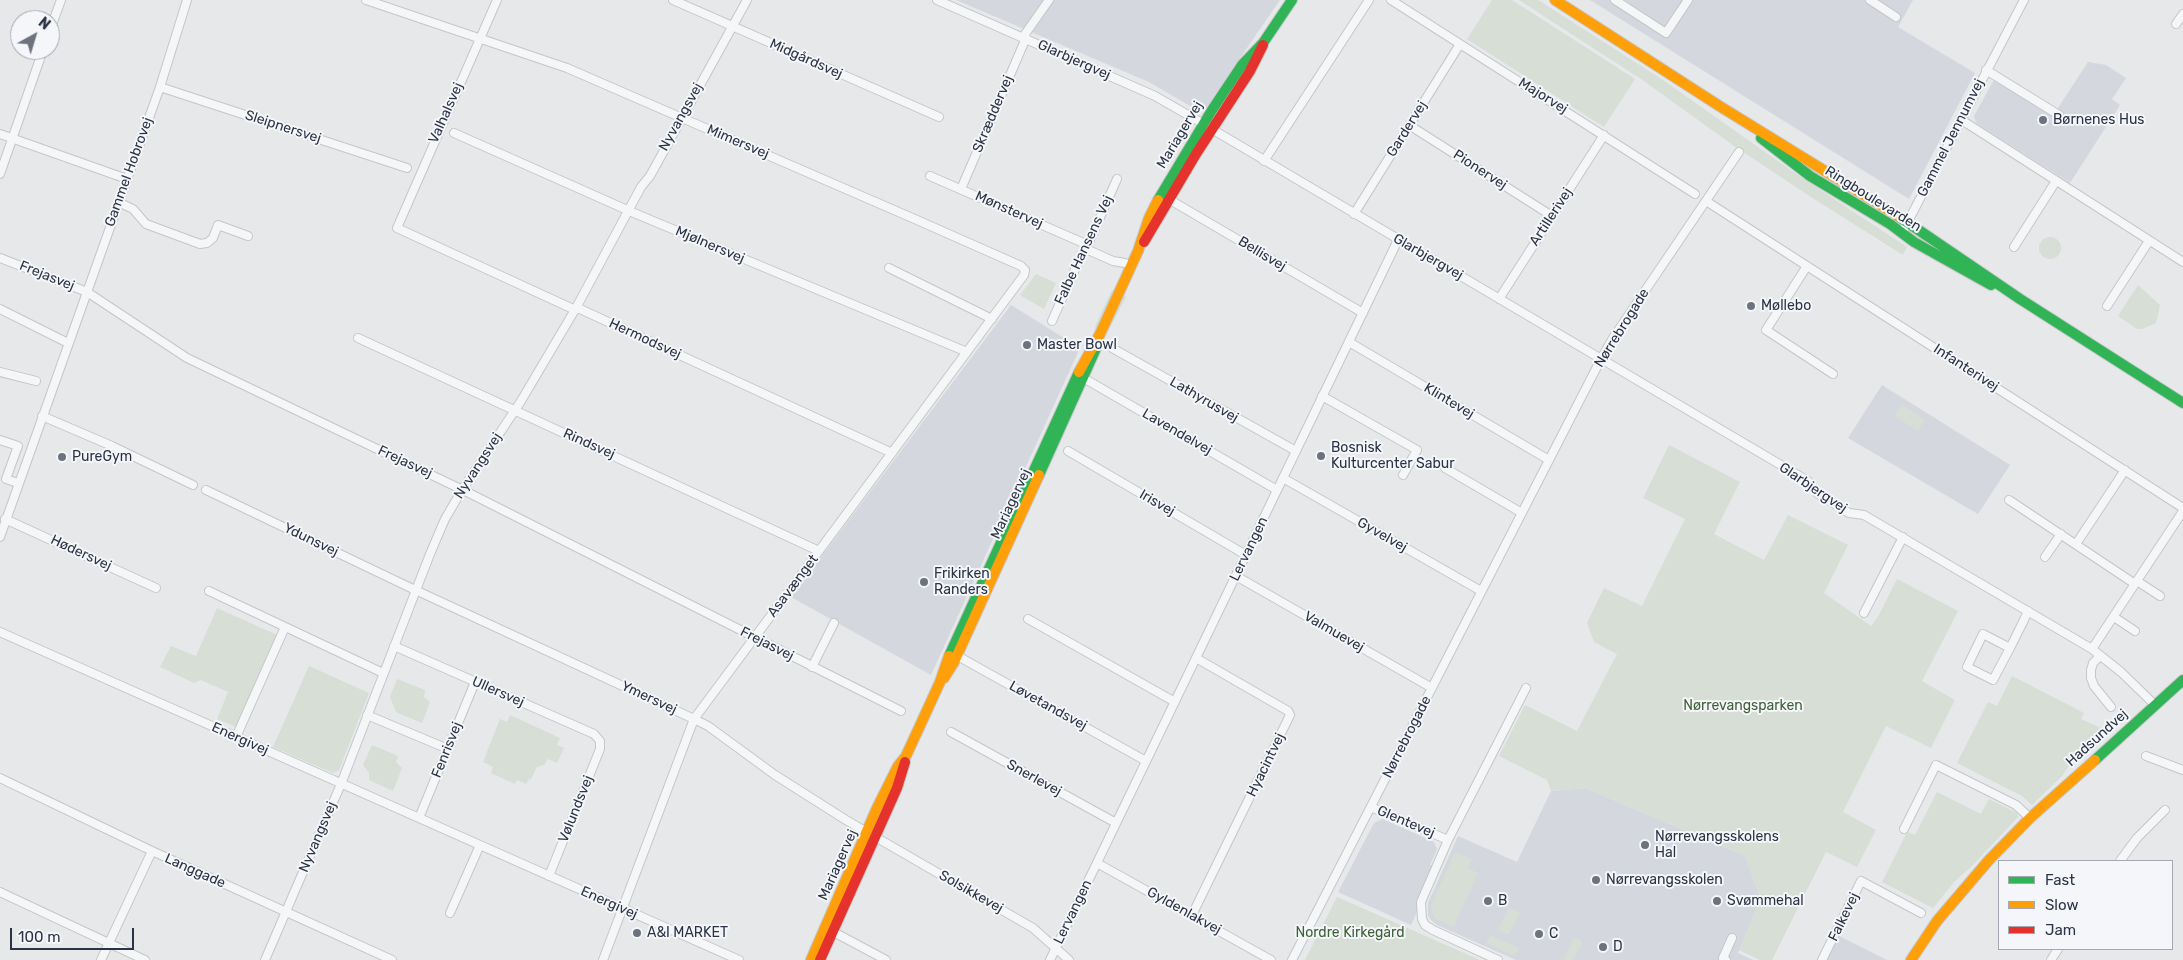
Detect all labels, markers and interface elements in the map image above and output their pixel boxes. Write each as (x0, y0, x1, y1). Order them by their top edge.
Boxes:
north arrow (10, 10, 60, 60)
text: N (35, 14, 53, 34)
street label: Midgårdsvej (767, 35, 845, 83)
street label: Glarbjergvej (1035, 36, 1113, 84)
street label: Skræddervej (969, 73, 1017, 155)
street label: Majorvej (1515, 74, 1571, 118)
street label: Gammel Jennumvej (1914, 76, 1988, 200)
street label: Valhalsvej (425, 80, 467, 146)
street label: Nyvangsvej (655, 80, 707, 154)
street label: Mariagervej (1153, 98, 1207, 172)
street label: Gardervej (1383, 98, 1431, 160)
street label: Sleipnersvej (243, 107, 323, 147)
place label: Børnenes Hus (2053, 112, 2144, 128)
marker: Børnenes Hus (2037, 114, 2049, 126)
street label: Gammel Hobrovej (101, 115, 157, 229)
street label: Mimersvej (704, 121, 772, 163)
street label: Pionervej (1450, 146, 1510, 194)
street label: Ringboulevarden (1822, 163, 1924, 235)
street label: Artillerivej (1526, 185, 1576, 249)
street label: Mønstervej (973, 188, 1045, 232)
street label: Falbe Hansens Vej (1051, 193, 1117, 307)
street label: Mjølnersvej (673, 223, 747, 267)
street label: Glarbjergvej (1390, 230, 1466, 284)
street label: Bellisvej (1235, 233, 1289, 275)
street label: Frejasvej (17, 257, 77, 295)
street label: Nørrebrogade (1591, 285, 1653, 371)
place label: Møllebo (1761, 298, 1811, 314)
marker: Møllebo (1745, 300, 1757, 312)
street label: Hermodsvej (606, 315, 684, 363)
place label: Master Bowl (1037, 337, 1117, 353)
marker: Master Bowl (1021, 339, 1033, 351)
street label: Infanterivej (1930, 341, 2002, 395)
street label: Lathyrusvej (1167, 374, 1241, 426)
street label: Klintevej (1421, 379, 1477, 423)
street label: Lavendelvej (1139, 405, 1215, 459)
street label: Rindsvej (560, 425, 618, 463)
street label: Nyvangsvej (450, 430, 506, 502)
place label: Bosnisk Kulturcenter Sabur (1331, 440, 1455, 472)
street label: Frejasvej (375, 442, 435, 482)
place label: PureGym (72, 449, 132, 465)
marker: Bosnisk Kulturcenter Sabur (1315, 450, 1327, 462)
marker: PureGym (56, 451, 68, 463)
street label: Glarbjergvej (1776, 459, 1850, 517)
street label: Mariagervej (987, 466, 1035, 542)
street label: Irisvej (1136, 486, 1178, 520)
street label: Lervangen (1226, 514, 1272, 584)
street label: Gyvelvej (1354, 514, 1410, 556)
street label: Ydunsvej (281, 520, 341, 560)
street label: Hødersvej (48, 532, 114, 574)
street label: Asavænget (764, 551, 822, 621)
place label: Frikirken Randers (934, 566, 990, 598)
marker: Frikirken Randers (918, 576, 930, 588)
street label: Valmuevej (1301, 608, 1367, 656)
street label: Frejasvej (737, 623, 797, 665)
street label: Ullersvej (469, 673, 527, 711)
street label: Ymersvej (618, 678, 680, 718)
street label: Løvetandsvej (1006, 678, 1090, 734)
street label: Nørrebrogade (1379, 693, 1435, 781)
park label: Nørrevangsparken (1683, 698, 1803, 714)
street label: Hadsundvej (2063, 706, 2131, 770)
street label: Energivej (209, 719, 271, 759)
street label: Fenrisvej (428, 720, 466, 780)
street label: Hyacintvej (1243, 730, 1289, 800)
street label: Snerlevej (1004, 756, 1064, 800)
street label: Vølundsvej (555, 773, 597, 845)
street label: Nyvangsvej (296, 799, 340, 875)
street label: Glentevej (1375, 802, 1437, 842)
street label: Mariagervej (815, 827, 861, 903)
place label: Nørrevangsskolens Hal (1655, 829, 1779, 862)
marker: Nørrevangsskolens Hal (1639, 839, 1651, 851)
street label: Langgade (162, 850, 228, 892)
legend (1998, 860, 2173, 950)
street label: Solsikkevej (936, 867, 1006, 917)
text: Fast (2045, 871, 2075, 889)
place label: Nørrevangsskolen (1606, 872, 1723, 888)
marker: Nørrevangsskolen (1590, 874, 1602, 886)
street label: Lervangen (1050, 877, 1096, 947)
street label: Energivej (578, 883, 640, 923)
street label: Gyldenlakvej (1144, 884, 1224, 938)
street label: Falkevej (1825, 890, 1863, 944)
place label: B (1498, 893, 1507, 909)
place label: Svømmehal (1727, 893, 1804, 909)
marker: B (1482, 895, 1494, 907)
marker: Svømmehal (1711, 895, 1723, 907)
text: Slow (2045, 896, 2078, 914)
scale bar (12, 918, 136, 950)
text: Jam (2045, 921, 2076, 939)
place label: A&I MARKET (647, 925, 728, 941)
park label: Nordre Kirkegård (1295, 925, 1405, 941)
place label: C (1549, 926, 1558, 942)
marker: A&I MARKET (631, 927, 643, 939)
text: 100 m (18, 928, 60, 946)
marker: C (1533, 928, 1545, 940)
place label: D (1613, 939, 1623, 955)
marker: D (1597, 941, 1609, 953)

